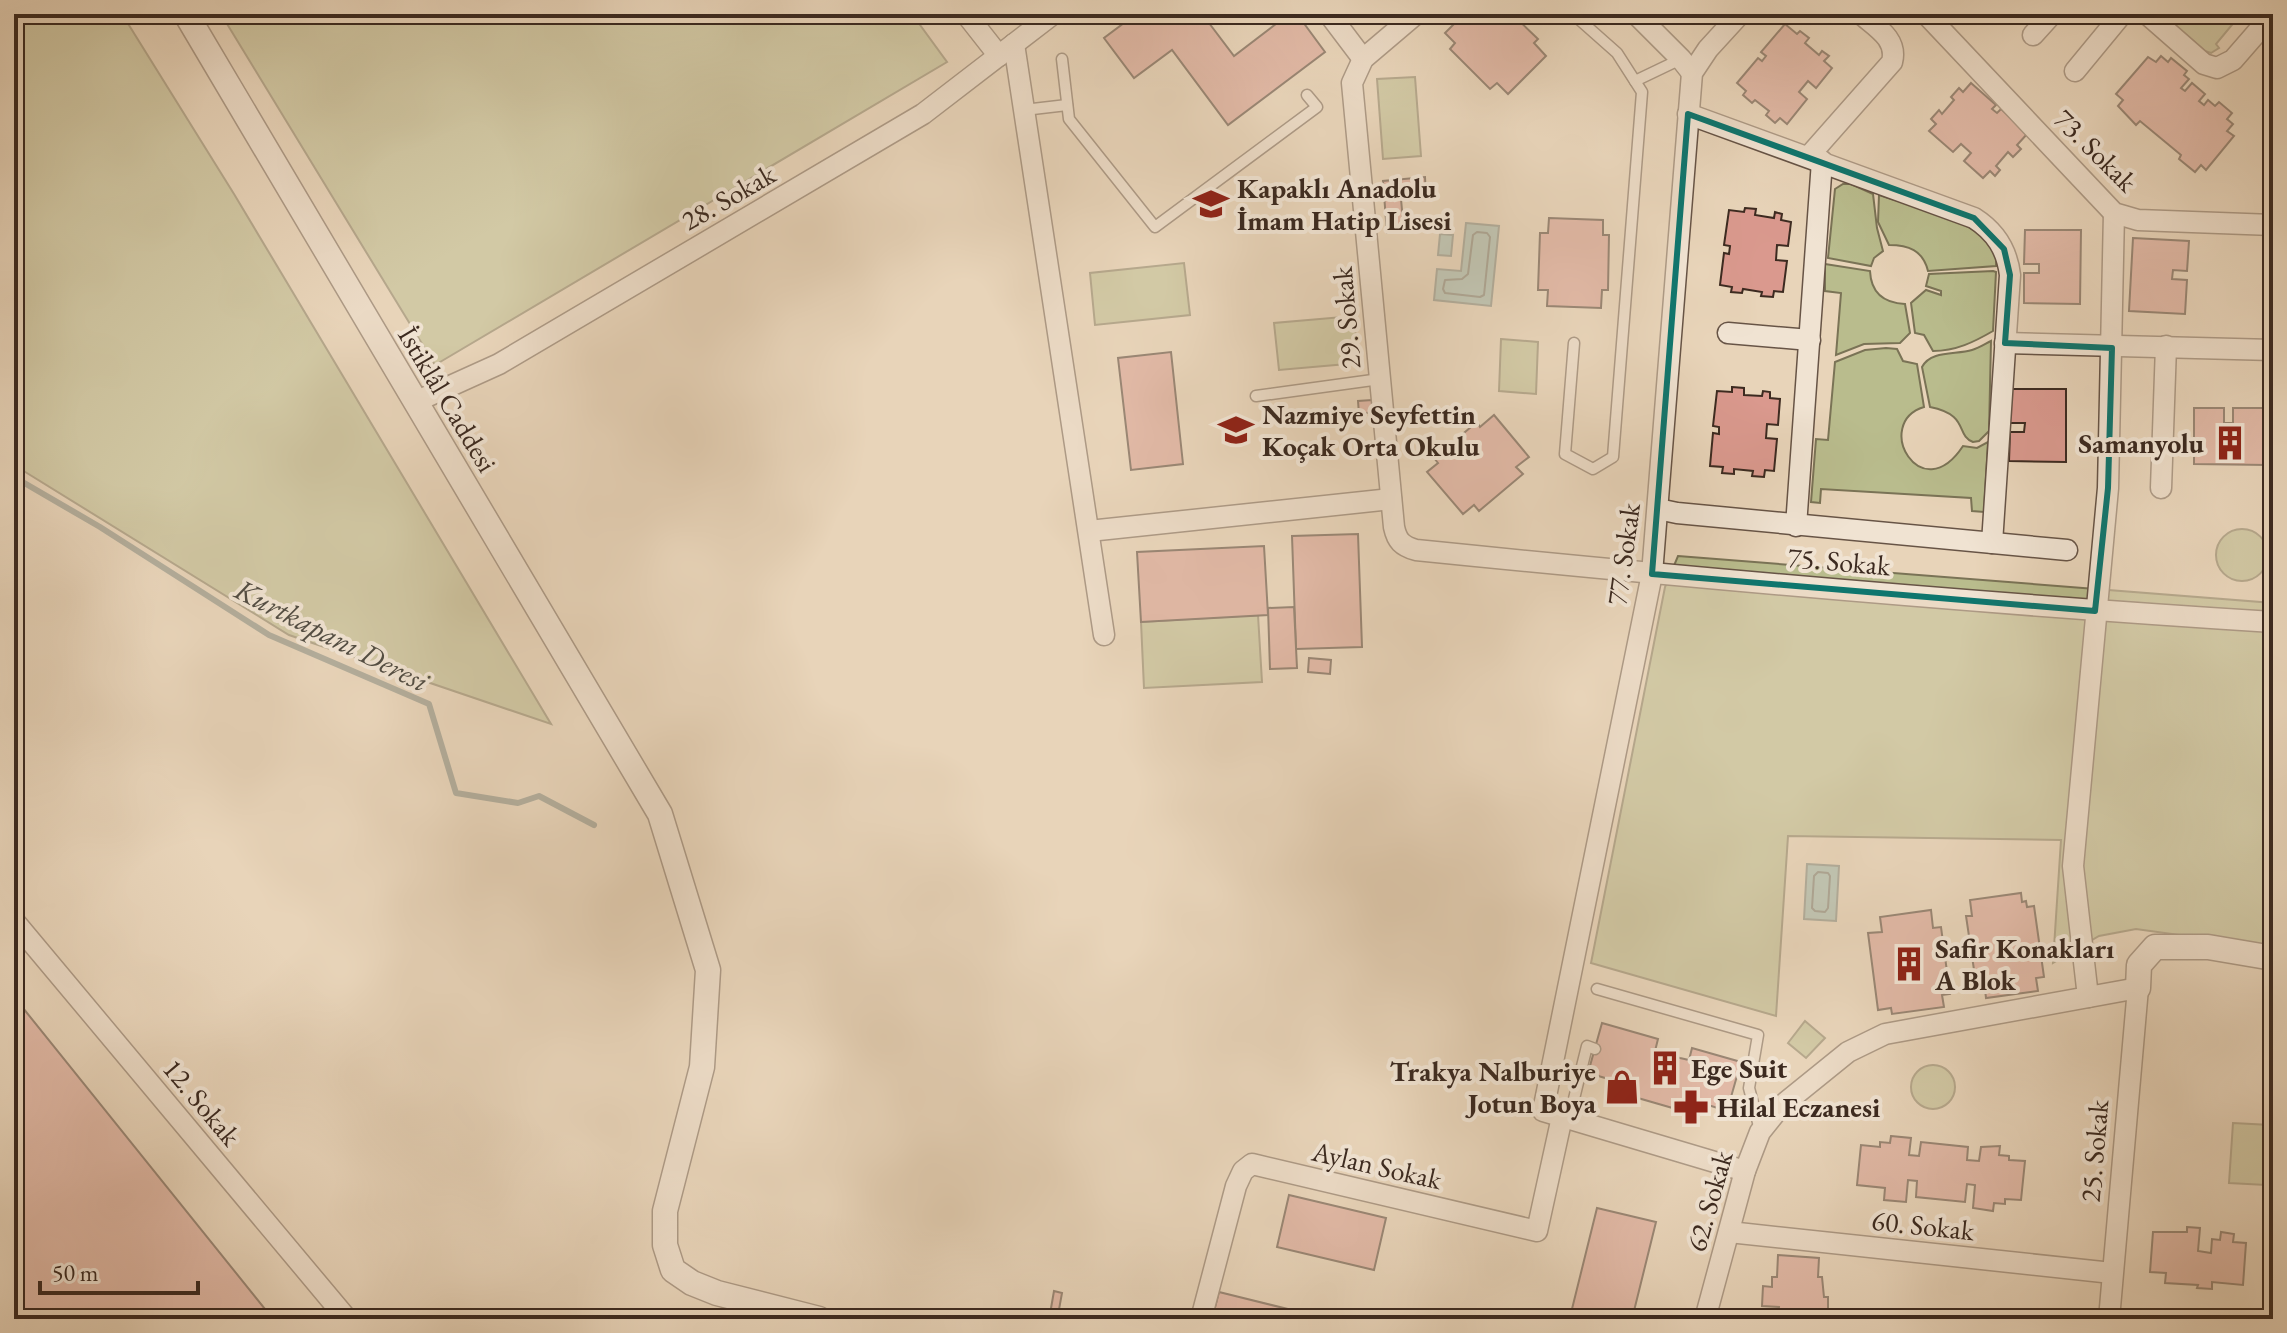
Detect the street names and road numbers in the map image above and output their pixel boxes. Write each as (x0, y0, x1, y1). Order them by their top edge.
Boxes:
street label: 73. Sokak (2047, 101, 2146, 200)
street label: 28. Sokak (674, 155, 782, 238)
street label: 29. Sokak (1324, 264, 1368, 371)
street label: İstiklâl Caddesi (390, 320, 506, 479)
street label: 77. Sokak (1598, 500, 1648, 607)
street label: 75. Sokak (1786, 539, 1893, 583)
street label: 12. Sokak (155, 1051, 249, 1154)
street label: 25. Sokak (2072, 1097, 2116, 1204)
street label: Aylan Sokak (1308, 1132, 1446, 1198)
street label: 62. Sokak (1678, 1146, 1741, 1255)
street label: 60. Sokak (1870, 1202, 1977, 1248)

